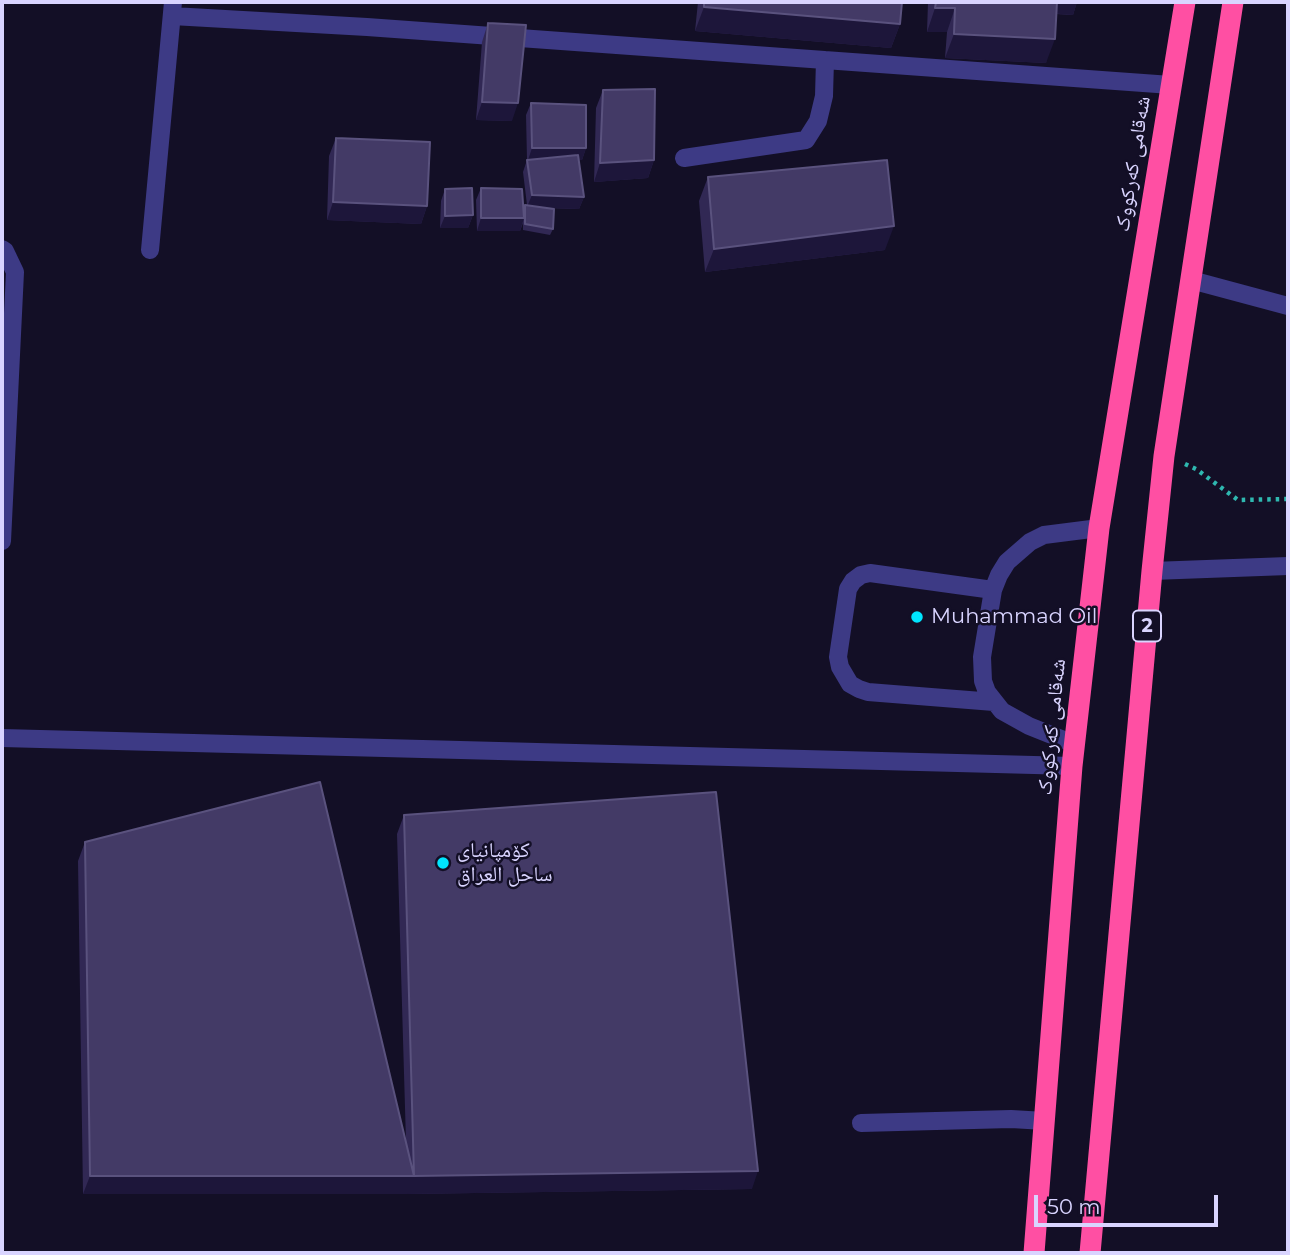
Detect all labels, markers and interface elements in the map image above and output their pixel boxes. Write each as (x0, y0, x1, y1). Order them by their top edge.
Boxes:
street label: شەقامی کەرکووک (1110, 94, 1156, 234)
place label: Muhammad Oil (931, 604, 1097, 630)
marker: Muhammad Oil (909, 609, 925, 625)
road number: 2 (1133, 610, 1161, 642)
street label: شەقامی کەرکووک (1032, 658, 1072, 796)
place label: کۆمپانیای ساحل العراق (457, 838, 553, 888)
marker: کۆمپانیای ساحل العراق (435, 855, 451, 871)
scale bar (1038, 1182, 1222, 1226)
text: 50 m (1047, 1194, 1101, 1219)

